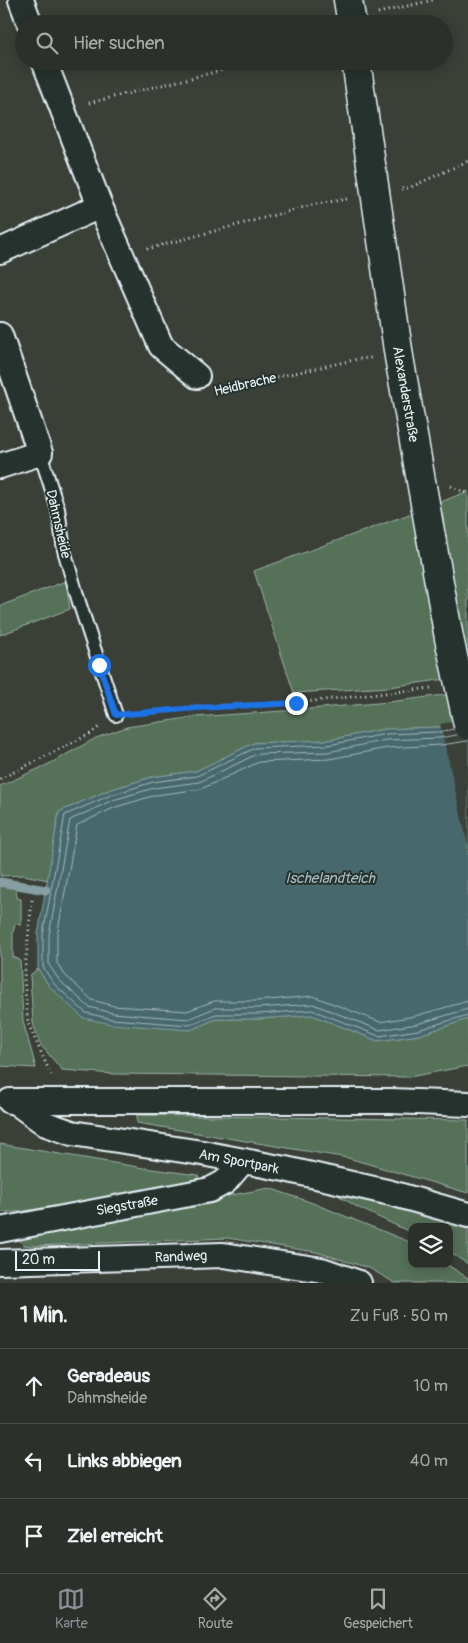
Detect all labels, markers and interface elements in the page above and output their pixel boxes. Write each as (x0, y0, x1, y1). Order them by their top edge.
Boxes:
search box (15, 15, 453, 70)
icon: search (33, 29, 61, 57)
text: Hier suchen (73, 31, 165, 55)
street label: Alexanderstraße (389, 345, 422, 444)
street label: Heidbrache (212, 369, 278, 400)
street label: Dahmsheide (42, 488, 75, 560)
route start (88, 654, 111, 677)
route end (285, 692, 308, 715)
water label: Ischelandteich (285, 869, 376, 888)
street label: Am Sportpark (197, 1145, 281, 1178)
street label: Siegstraße (95, 1192, 159, 1219)
map controls (408, 1223, 453, 1268)
button: layers (408, 1223, 453, 1268)
street label: Randweg (155, 1247, 207, 1266)
scale bar (15, 1248, 100, 1271)
text: 20 m (22, 1251, 55, 1268)
text: 1 Min. (20, 1302, 68, 1329)
text: Zu Fuß · 50 m (350, 1306, 448, 1326)
text: Geradeaus (67, 1364, 150, 1388)
icon: ahead (20, 1372, 48, 1400)
text: 10 m (413, 1376, 448, 1396)
text: Dahmsheide (67, 1388, 147, 1408)
icon: left (20, 1447, 48, 1475)
text: Links abbiegen (67, 1449, 182, 1473)
text: 40 m (410, 1451, 448, 1471)
icon: arrive (20, 1522, 48, 1550)
text: Ziel erreicht (67, 1524, 163, 1548)
tab: Karte (55, 1585, 88, 1632)
tab: Route (198, 1585, 233, 1632)
tab: Gespeichert (343, 1585, 413, 1632)

